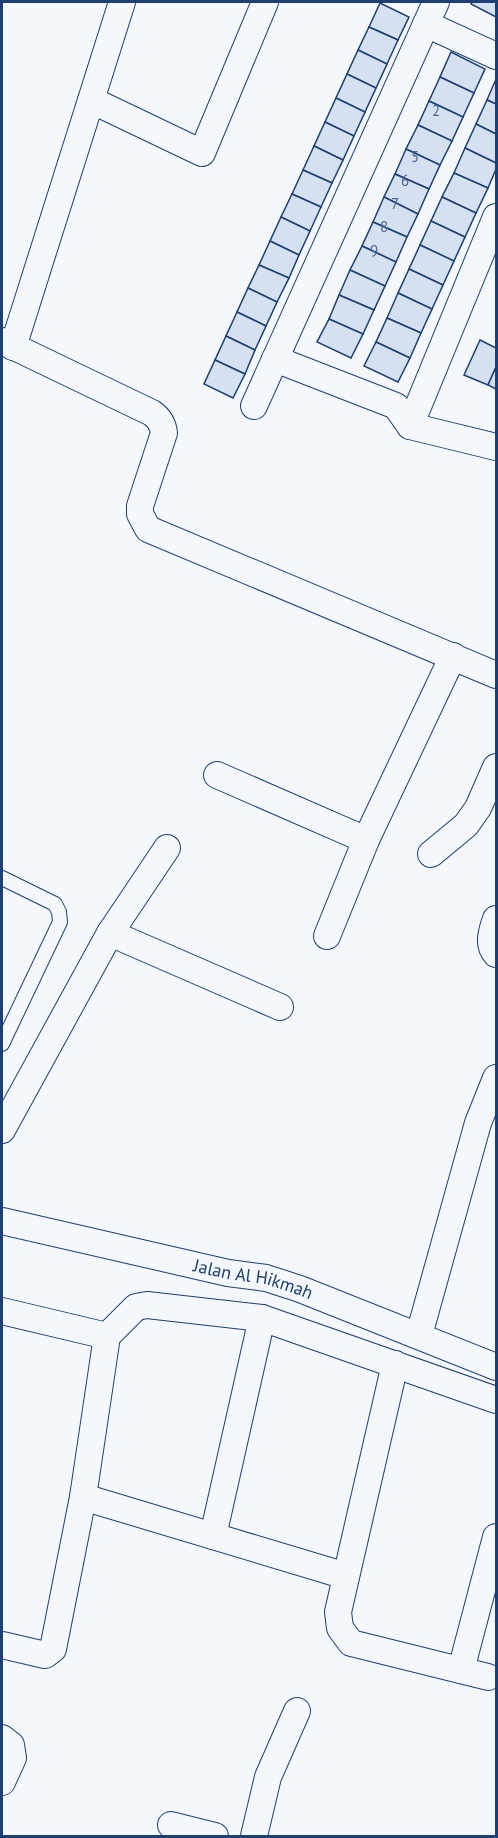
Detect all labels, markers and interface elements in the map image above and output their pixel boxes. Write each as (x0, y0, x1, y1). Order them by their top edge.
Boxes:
house number: 2 (432, 101, 440, 120)
house number: 5 (411, 147, 419, 166)
house number: 6 (401, 171, 409, 190)
house number: 7 (391, 194, 399, 213)
house number: 8 (380, 217, 388, 236)
house number: 9 (370, 241, 378, 260)
street label: Jalan Al Hikmah (191, 1253, 317, 1304)

